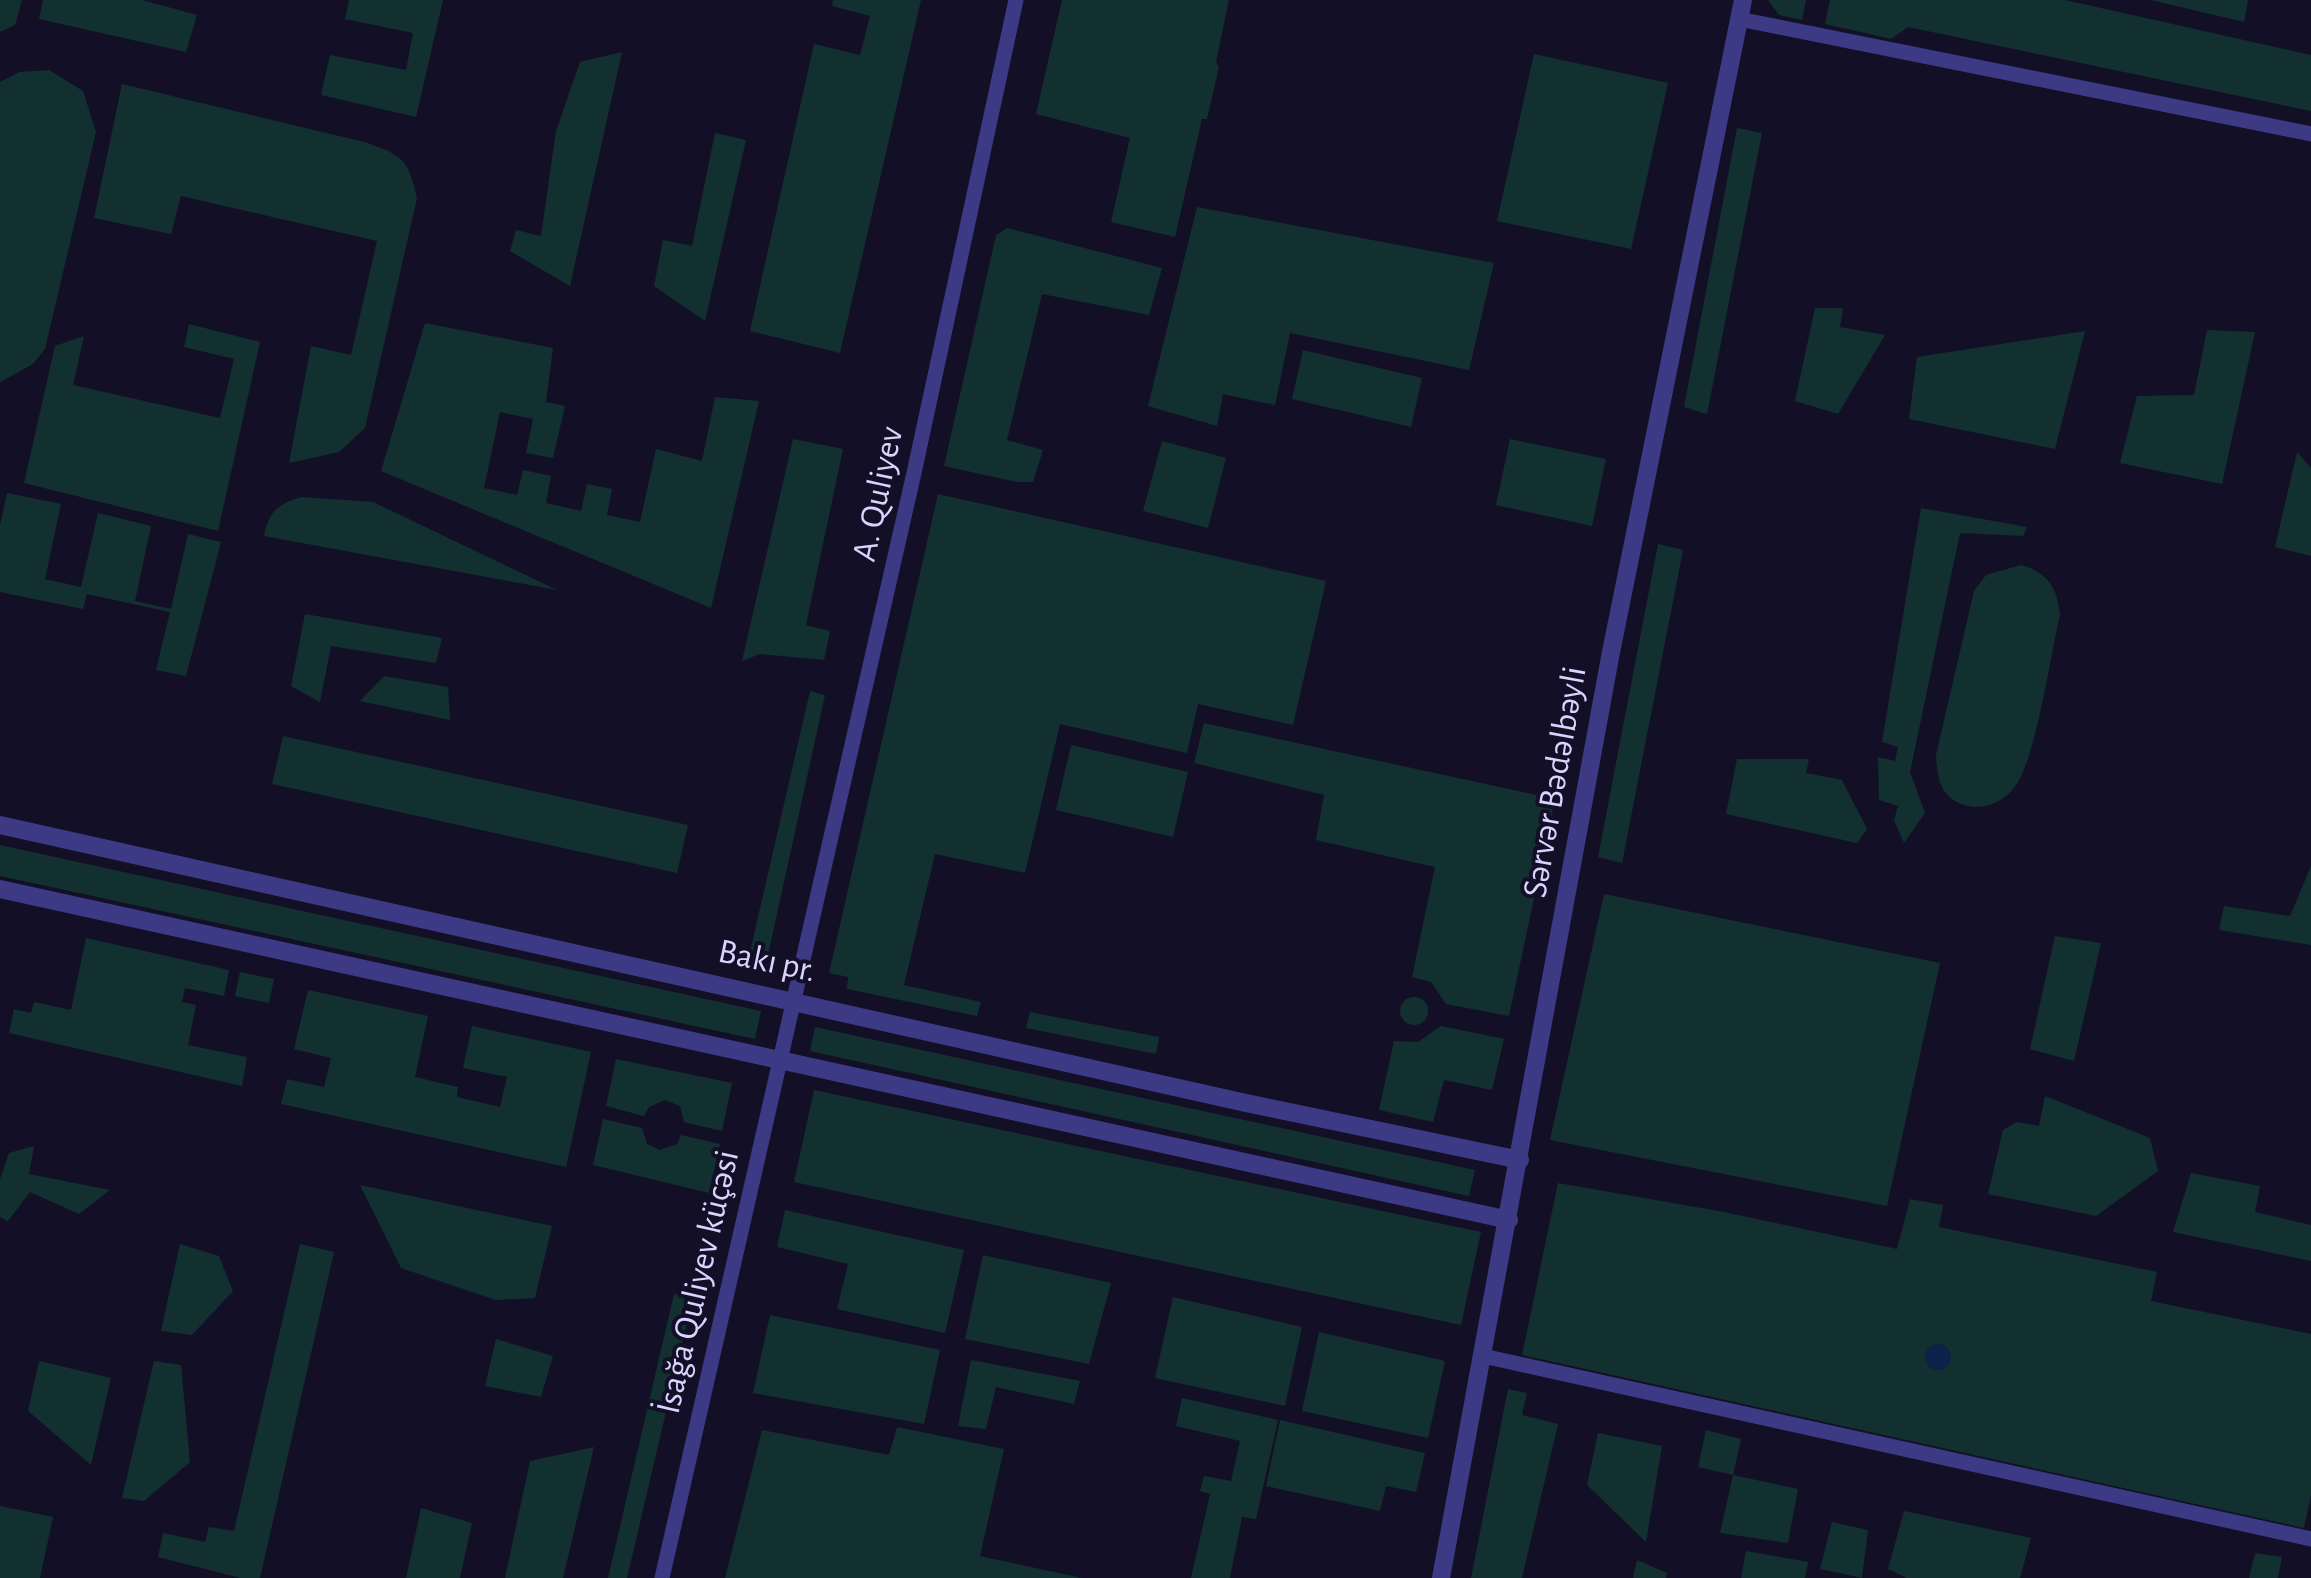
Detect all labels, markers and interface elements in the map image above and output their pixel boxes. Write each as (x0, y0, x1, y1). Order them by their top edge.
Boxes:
street label: A. Quliyev (843, 423, 913, 565)
street label: Sərvər Bədəlbəyli (1514, 663, 1596, 901)
street label: Bakı pr. (714, 930, 820, 992)
street label: İsağa Quliyev küçəsi (647, 1146, 749, 1418)

